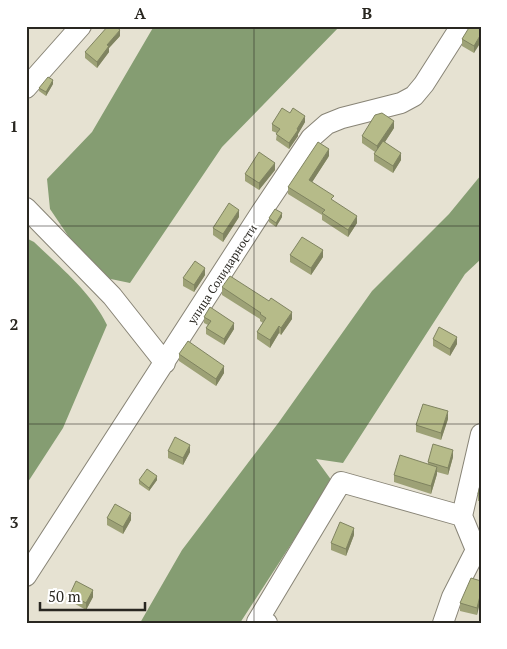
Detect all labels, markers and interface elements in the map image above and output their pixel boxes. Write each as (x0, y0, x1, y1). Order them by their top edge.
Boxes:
text: A (134, 2, 146, 24)
text: B (362, 2, 372, 24)
text: 1 (9, 115, 19, 137)
street label: улица Солидарности (184, 221, 260, 328)
text: 2 (9, 313, 19, 335)
text: 3 (9, 511, 19, 533)
scale bar (40, 579, 145, 611)
text: 50 m (48, 586, 81, 606)

